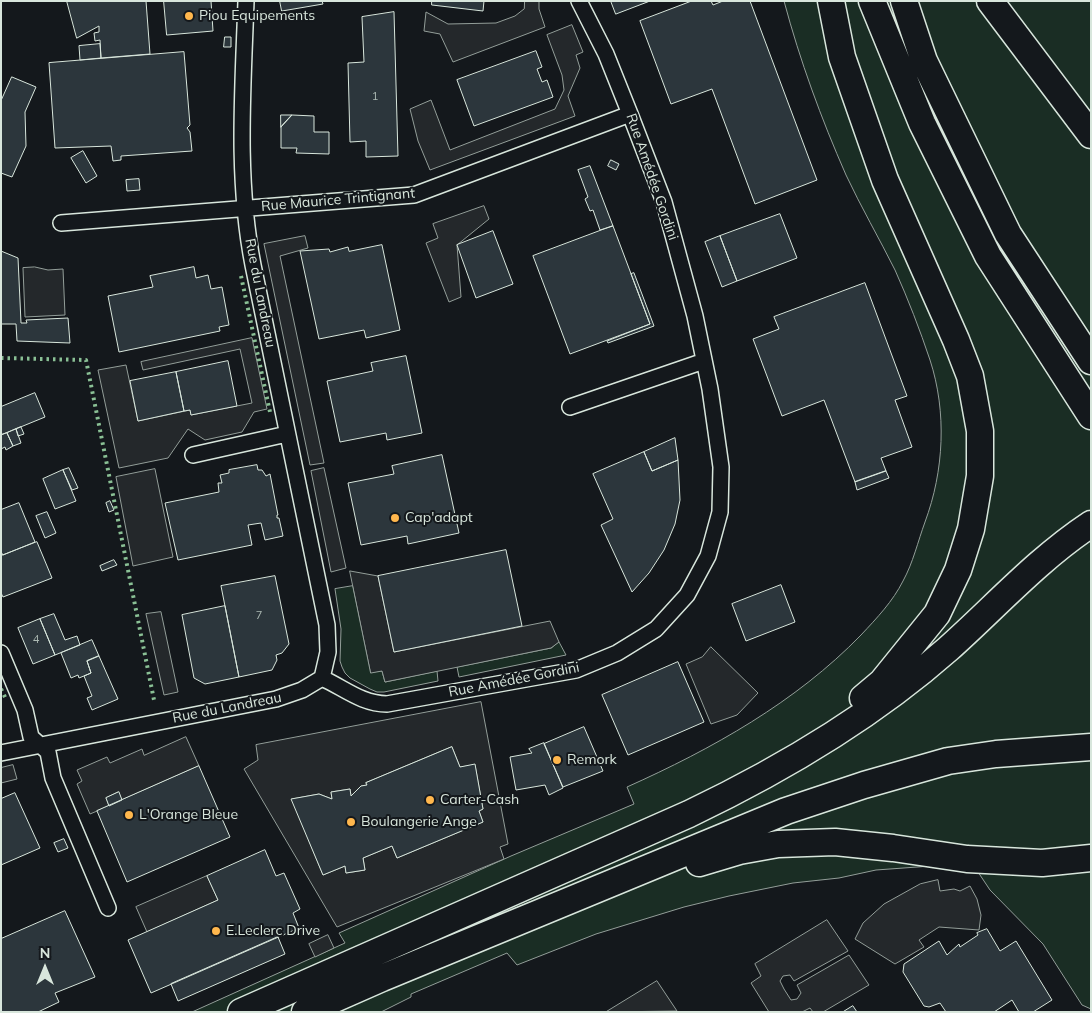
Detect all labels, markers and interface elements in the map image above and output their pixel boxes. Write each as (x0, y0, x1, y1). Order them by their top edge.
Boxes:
place label: Piou Equipements (199, 8, 315, 24)
marker: Piou Equipements (183, 10, 195, 22)
house number: 1 (372, 90, 378, 104)
street label: Rue Amédée Gordini (622, 111, 682, 243)
street label: Rue Maurice Trintignant (260, 185, 416, 215)
street label: Rue du Landreau (241, 237, 279, 349)
place label: Cap'adapt (405, 510, 473, 526)
marker: Cap'adapt (389, 512, 401, 524)
house number: 7 (256, 609, 262, 623)
house number: 4 (33, 633, 39, 647)
street label: Rue Amédée Gordini (447, 659, 581, 701)
street label: Rue du Landreau (171, 689, 283, 727)
place label: Remork (567, 752, 617, 768)
marker: Remork (551, 754, 563, 766)
place label: Carter-Cash (440, 792, 519, 808)
marker: Carter-Cash (424, 794, 436, 806)
place label: L'Orange Bleue (139, 807, 238, 823)
marker: L'Orange Bleue (123, 809, 135, 821)
place label: Boulangerie Ange (361, 814, 477, 830)
marker: Boulangerie Ange (345, 816, 357, 828)
place label: E.Leclerc Drive (226, 923, 320, 939)
marker: E.Leclerc Drive (210, 925, 222, 937)
north arrow (20, 943, 70, 993)
text: N (40, 944, 50, 962)

